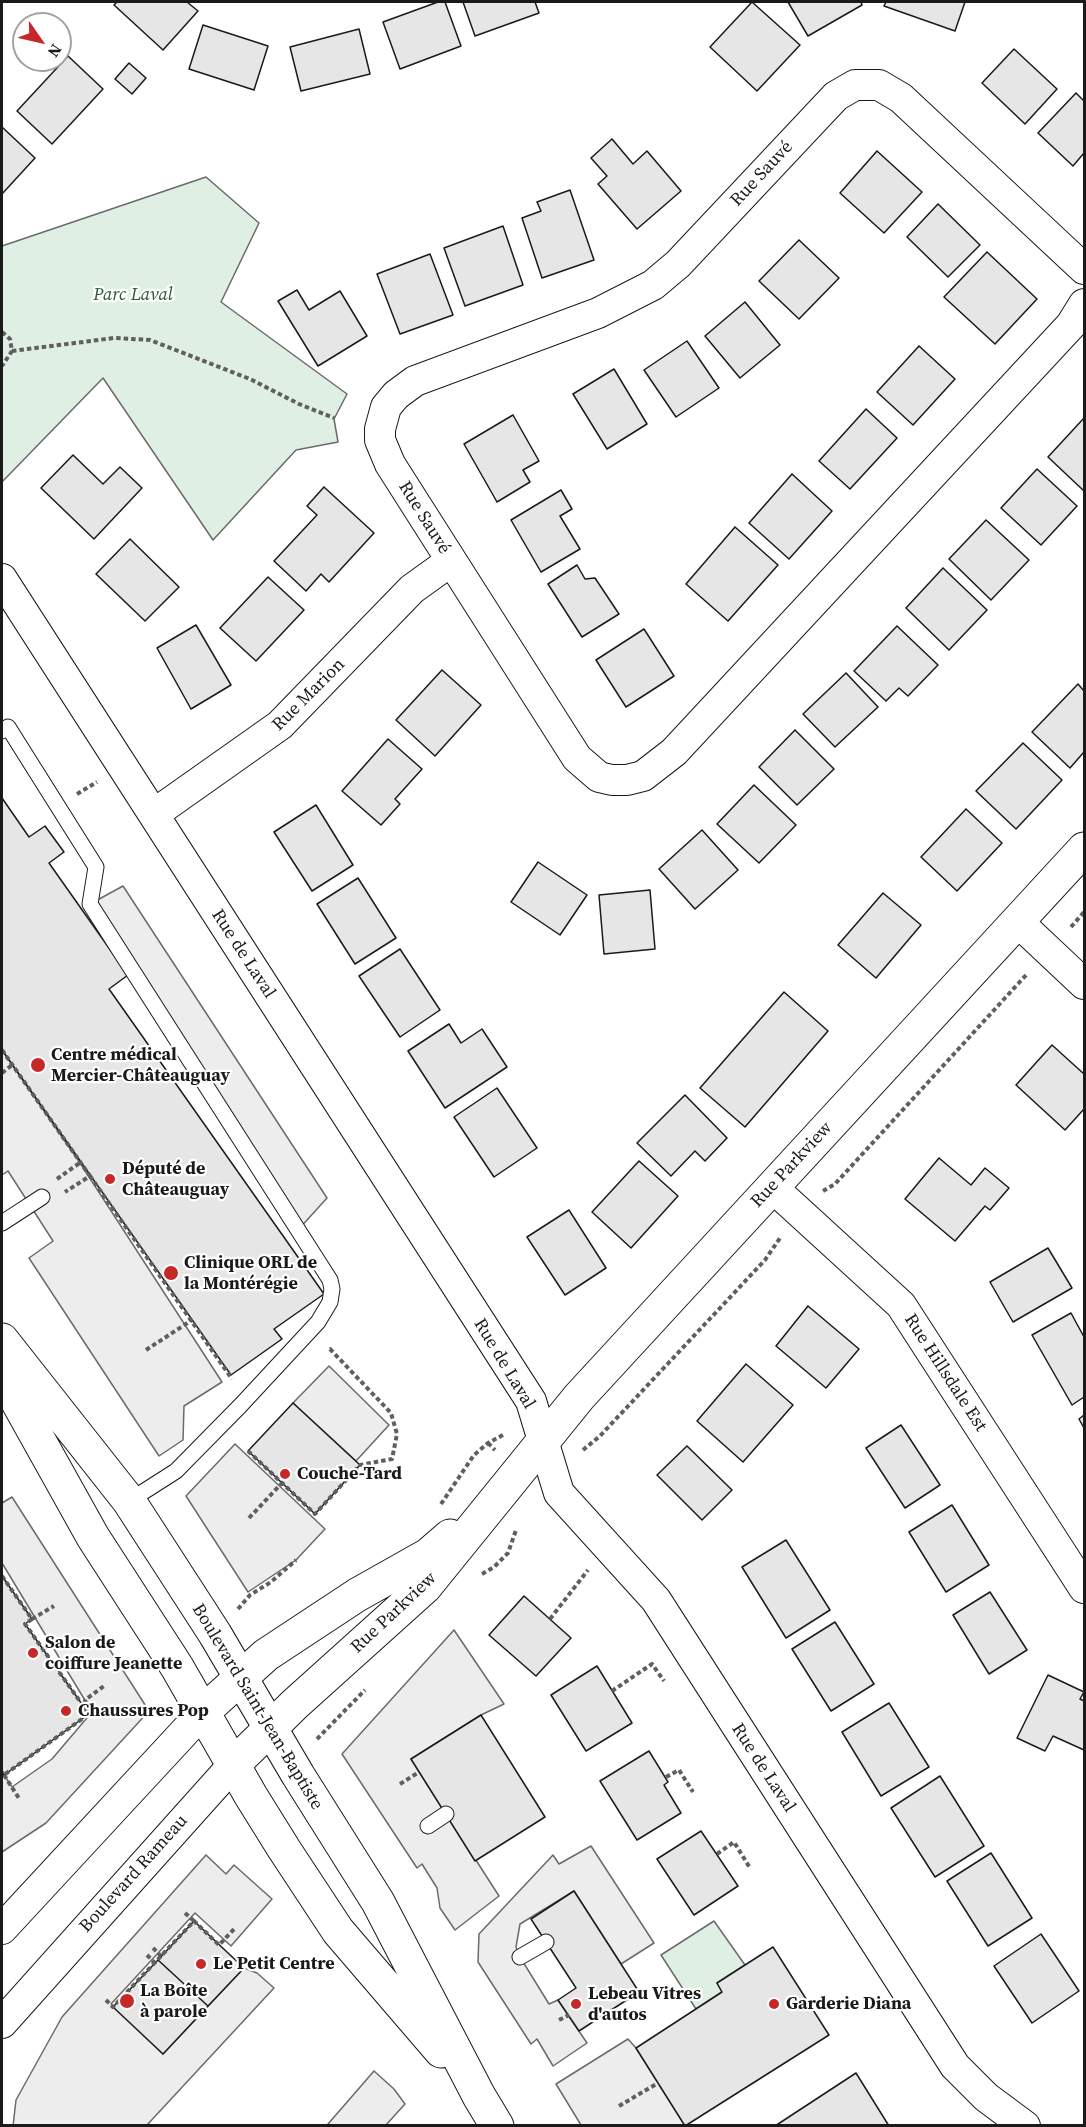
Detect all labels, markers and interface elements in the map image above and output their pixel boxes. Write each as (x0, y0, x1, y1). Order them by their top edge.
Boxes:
north arrow (12, 12, 72, 72)
text: N (43, 40, 68, 62)
street label: Rue Sauvé (726, 137, 798, 211)
park label: Parc Laval (93, 284, 173, 306)
street label: Rue Sauvé (393, 478, 455, 558)
street label: Rue Marion (268, 654, 350, 736)
street label: Rue de Laval (206, 905, 280, 1003)
place label: Centre médical Mercier-Châteauguay (51, 1044, 230, 1086)
marker: Centre médical Mercier-Châteauguay (29, 1056, 47, 1074)
street label: Rue Parkview (747, 1118, 837, 1212)
place label: Député de Châteauguay (122, 1158, 229, 1200)
marker: Député de Châteauguay (103, 1172, 117, 1186)
place label: Clinique ORL de la Montérégie (184, 1252, 317, 1294)
marker: Clinique ORL de la Montérégie (162, 1264, 180, 1282)
street label: Rue Hillsdale Est (899, 1310, 991, 1436)
street label: Rue de Laval (469, 1315, 539, 1413)
place label: Couche-Tard (297, 1463, 402, 1485)
marker: Couche-Tard (278, 1467, 292, 1481)
street label: Rue Parkview (347, 1568, 441, 1658)
street label: Boulevard Saint-Jean-Baptiste (187, 1600, 327, 1814)
place label: Salon de coiffure Jeanette (45, 1632, 182, 1674)
marker: Salon de coiffure Jeanette (26, 1646, 40, 1660)
place label: Chaussures Pop (78, 1700, 209, 1722)
marker: Chaussures Pop (59, 1704, 73, 1718)
street label: Rue de Laval (726, 1719, 800, 1817)
street label: Boulevard Rameau (75, 1811, 193, 1937)
place label: Le Petit Centre (213, 1953, 335, 1975)
marker: Le Petit Centre (194, 1957, 208, 1971)
place label: La Boîte à parole (140, 1980, 207, 2022)
place label: Lebeau Vitres d'autos (588, 1983, 701, 2026)
marker: La Boîte à parole (118, 1992, 136, 2010)
place label: Garderie Diana (786, 1993, 911, 2015)
marker: Lebeau Vitres d'autos (569, 1997, 583, 2011)
marker: Garderie Diana (767, 1997, 781, 2011)

